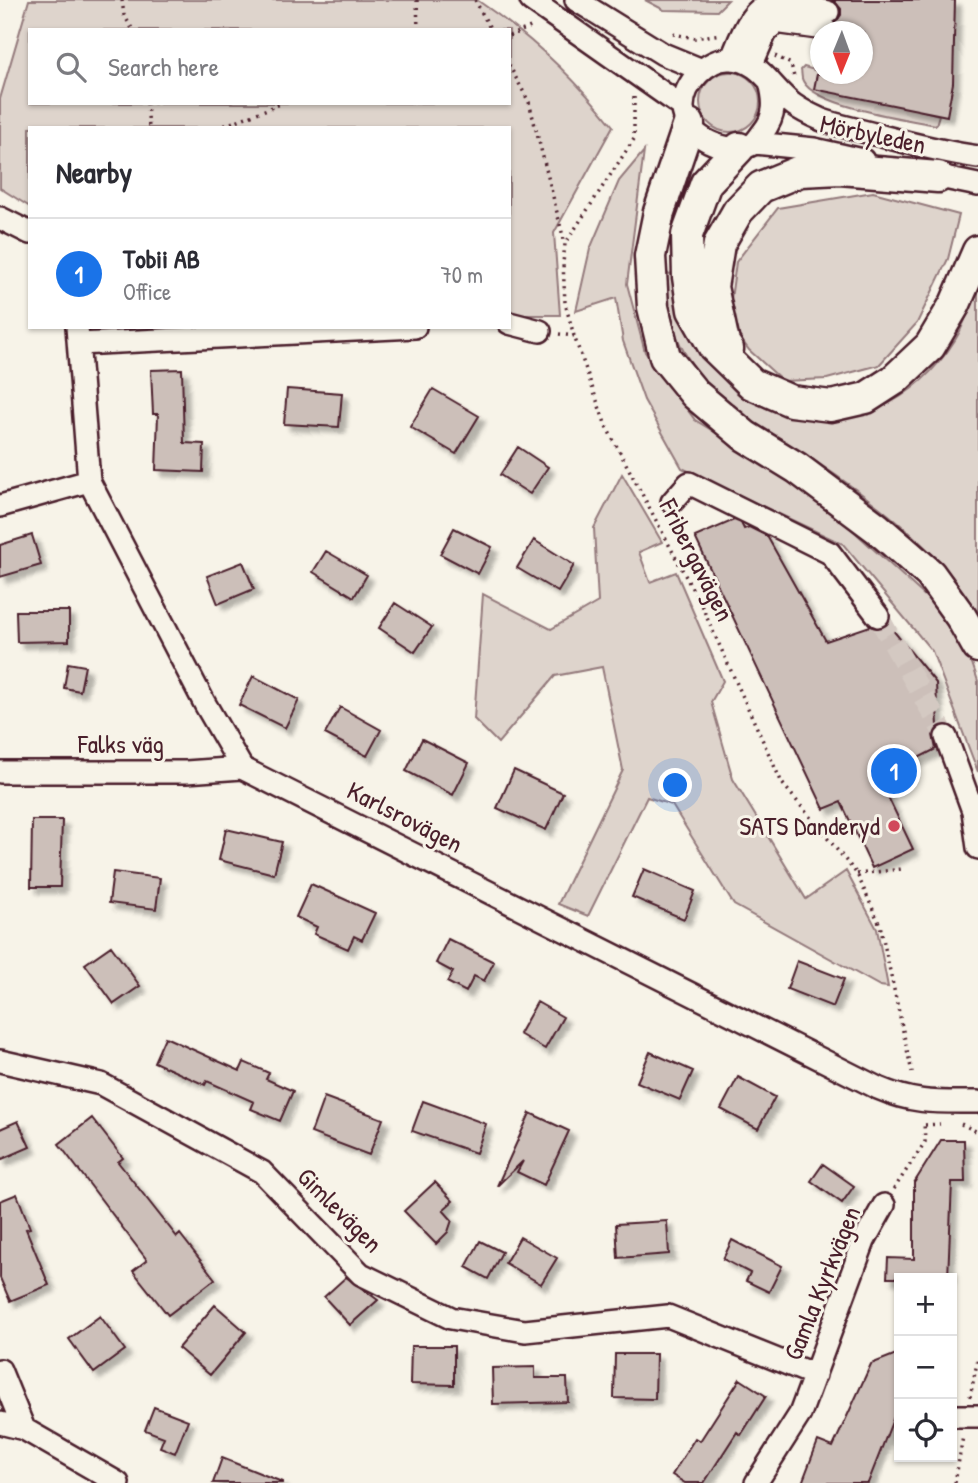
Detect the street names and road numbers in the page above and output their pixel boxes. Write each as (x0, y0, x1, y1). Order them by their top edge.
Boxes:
street label: Mörbyleden (817, 105, 929, 162)
street label: Fribergavägen (651, 492, 743, 627)
street label: Falks väg (77, 726, 164, 761)
street label: Karlsrovägen (341, 772, 469, 861)
street label: Gimlevägen (290, 1159, 391, 1260)
street label: Gamla Kyrkvägen (775, 1201, 868, 1365)

